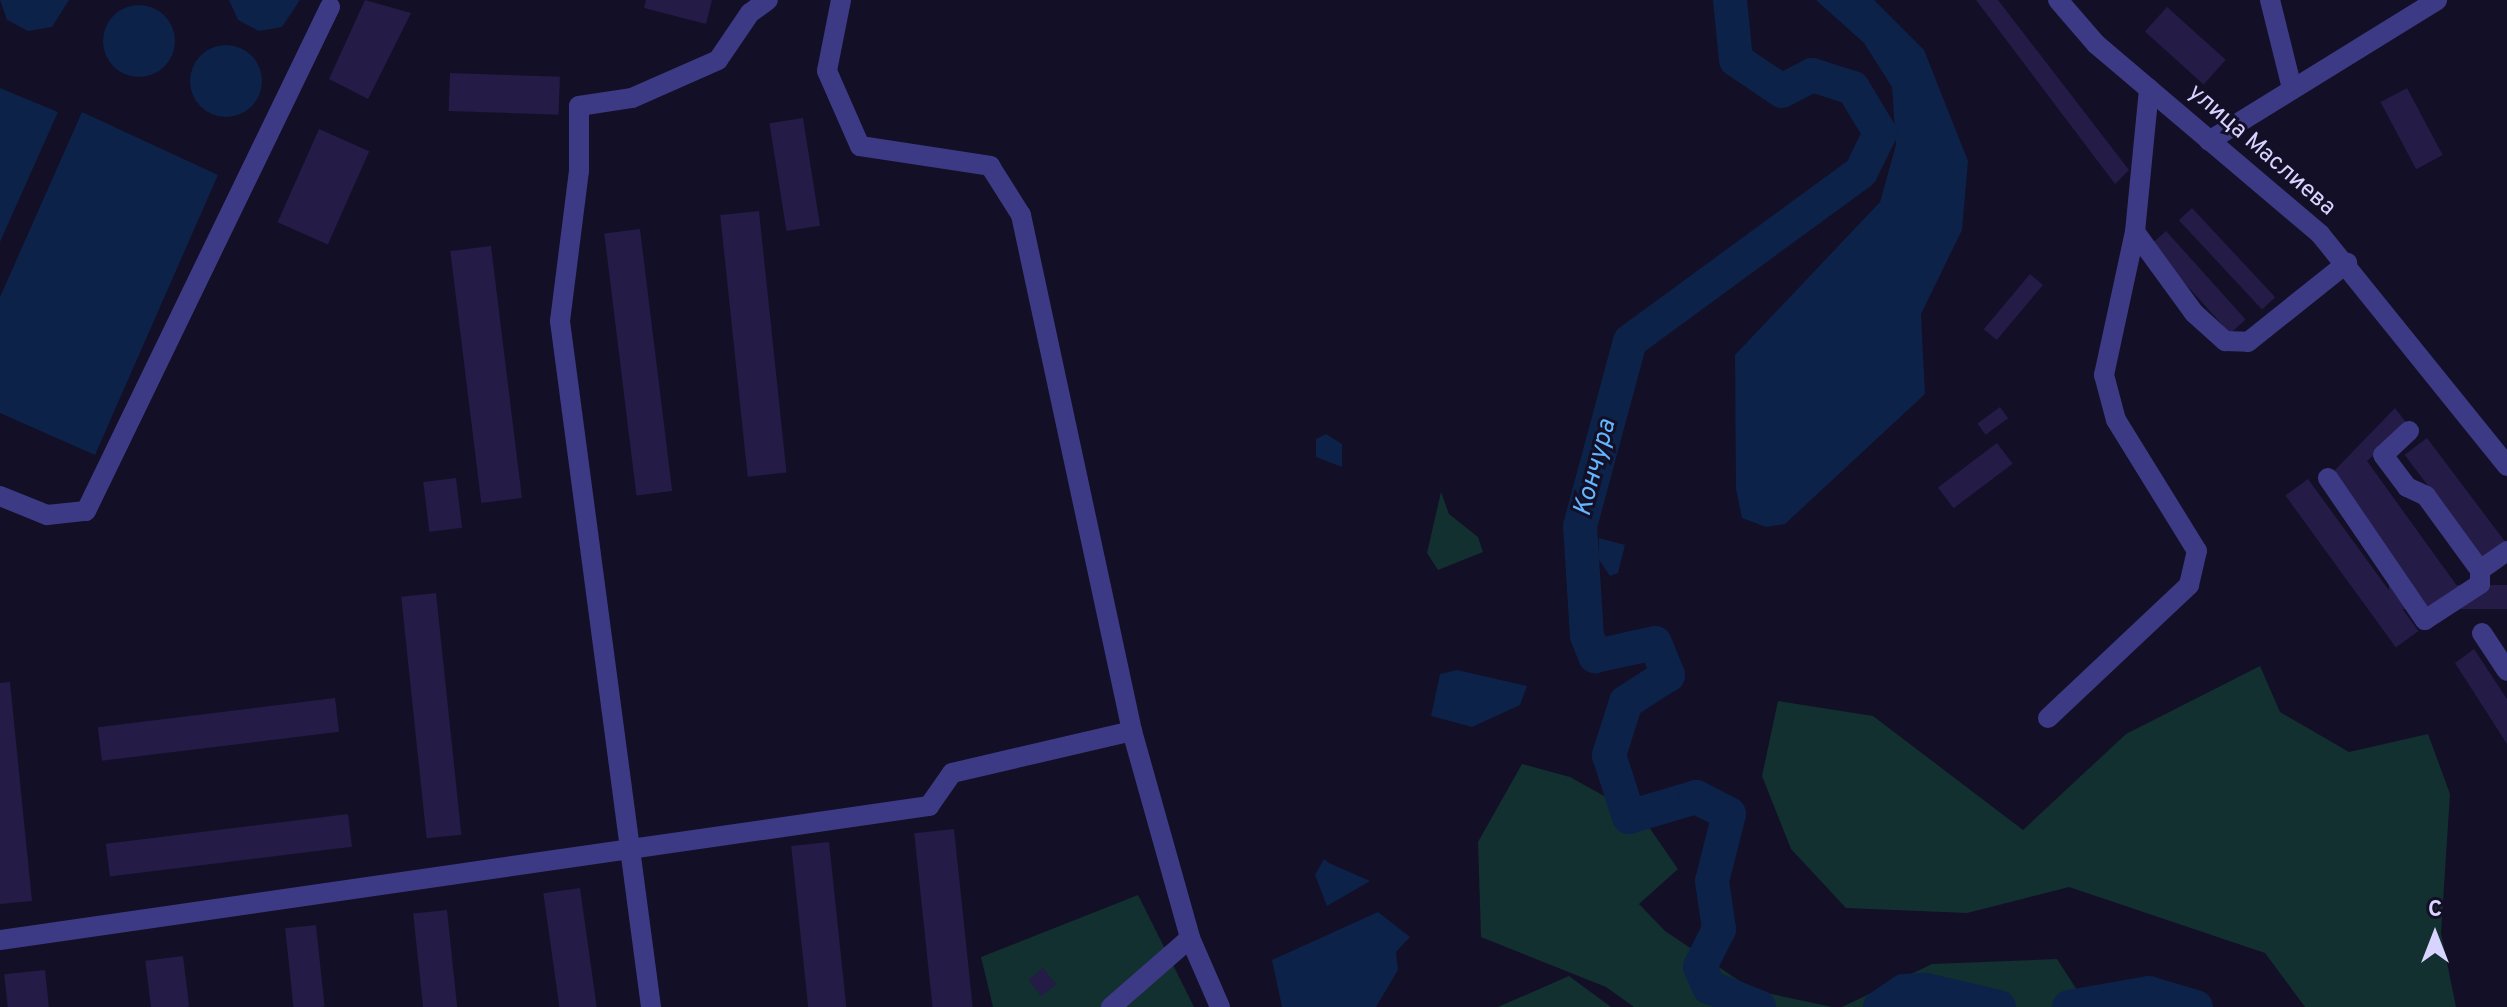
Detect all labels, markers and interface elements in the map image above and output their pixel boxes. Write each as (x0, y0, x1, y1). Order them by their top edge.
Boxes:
street label: улица Маслиева (2181, 79, 2341, 223)
water label: Кончура (1568, 416, 1624, 520)
north arrow (2395, 895, 2475, 975)
text: С (2428, 897, 2442, 924)

